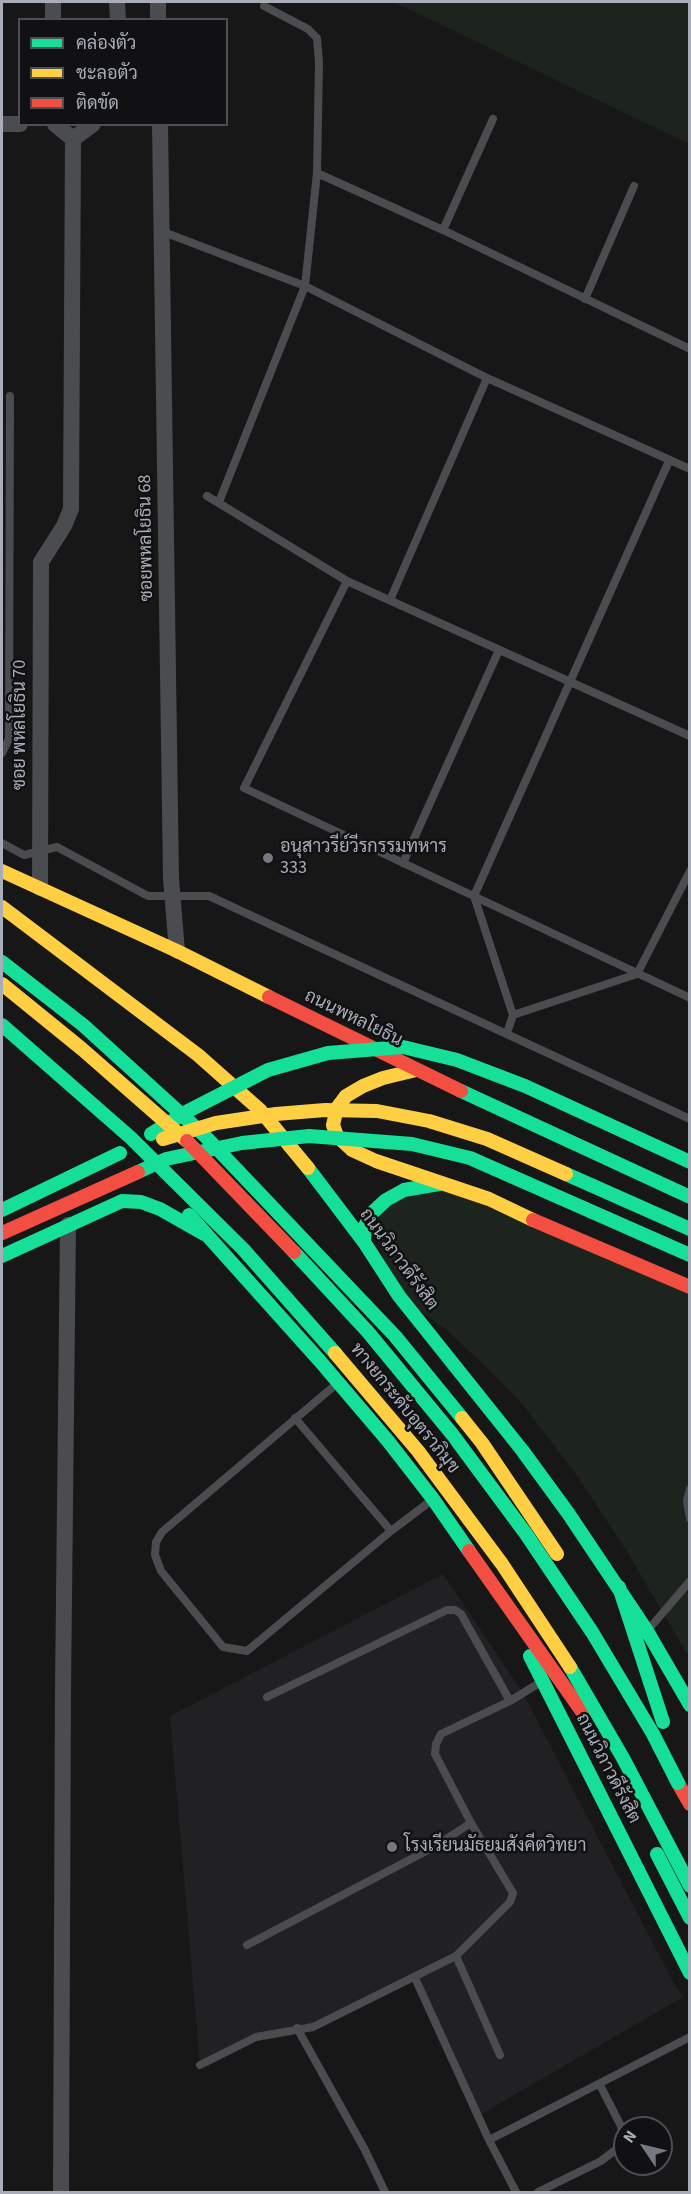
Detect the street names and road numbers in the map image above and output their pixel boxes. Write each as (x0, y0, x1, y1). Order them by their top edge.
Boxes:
street label: ซอยพหลโยธิน 68 (135, 475, 159, 601)
street label: ซอย พหลโยธิน 70 (10, 660, 32, 790)
street label: ถนนพหลโยธิน (300, 986, 406, 1052)
street label: ถนนวิภาวดีรังสิต (354, 1205, 442, 1315)
street label: ทางยกระดับอุตราภิมุข (345, 1339, 463, 1479)
street label: ถนนวิภาวดีรังสิต (570, 1710, 644, 1828)

